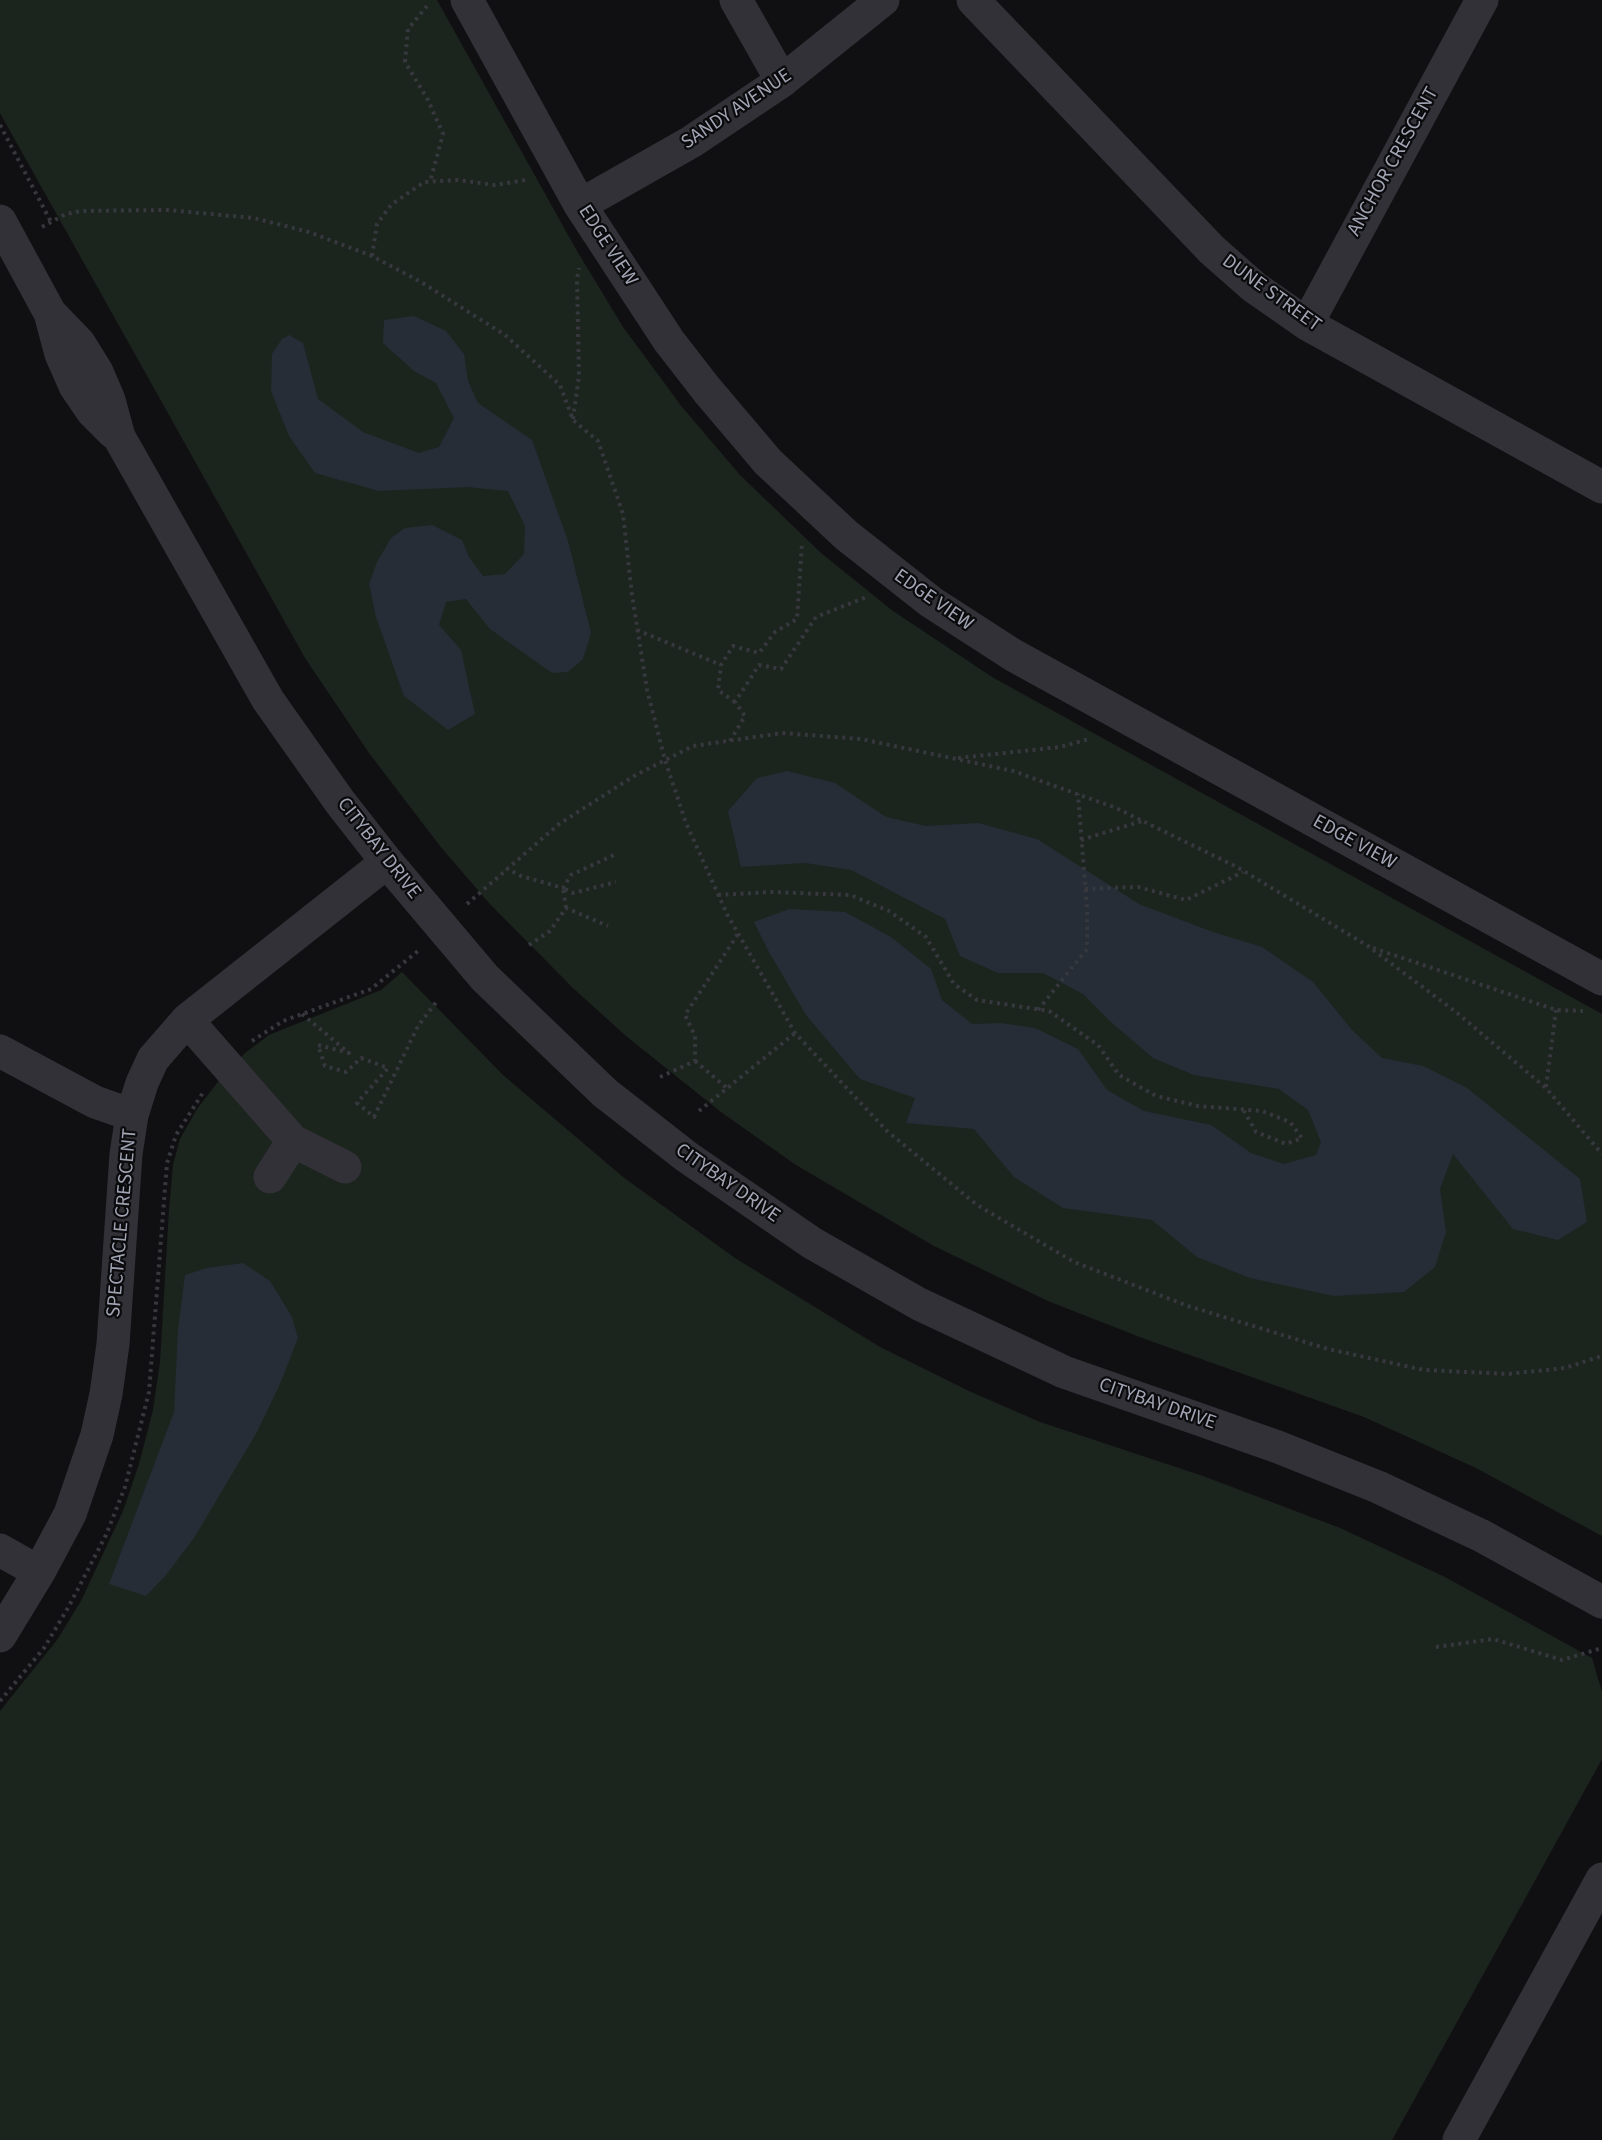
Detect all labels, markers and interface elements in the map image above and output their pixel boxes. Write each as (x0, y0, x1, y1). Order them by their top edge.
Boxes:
street label: SANDY AVENUE (677, 64, 797, 156)
street label: ANCHOR CRESCENT (1343, 83, 1445, 241)
street label: EDGE VIEW (572, 201, 642, 291)
street label: DUNE STREET (1217, 250, 1325, 338)
street label: EDGE VIEW (889, 565, 977, 637)
street label: CITYBAY DRIVE (331, 793, 425, 905)
street label: EDGE VIEW (1308, 810, 1400, 876)
street label: SPECTACLE CRESCENT (103, 1128, 143, 1318)
street label: CITYBAY DRIVE (670, 1139, 784, 1229)
street label: CITYBAY DRIVE (1095, 1374, 1219, 1436)

